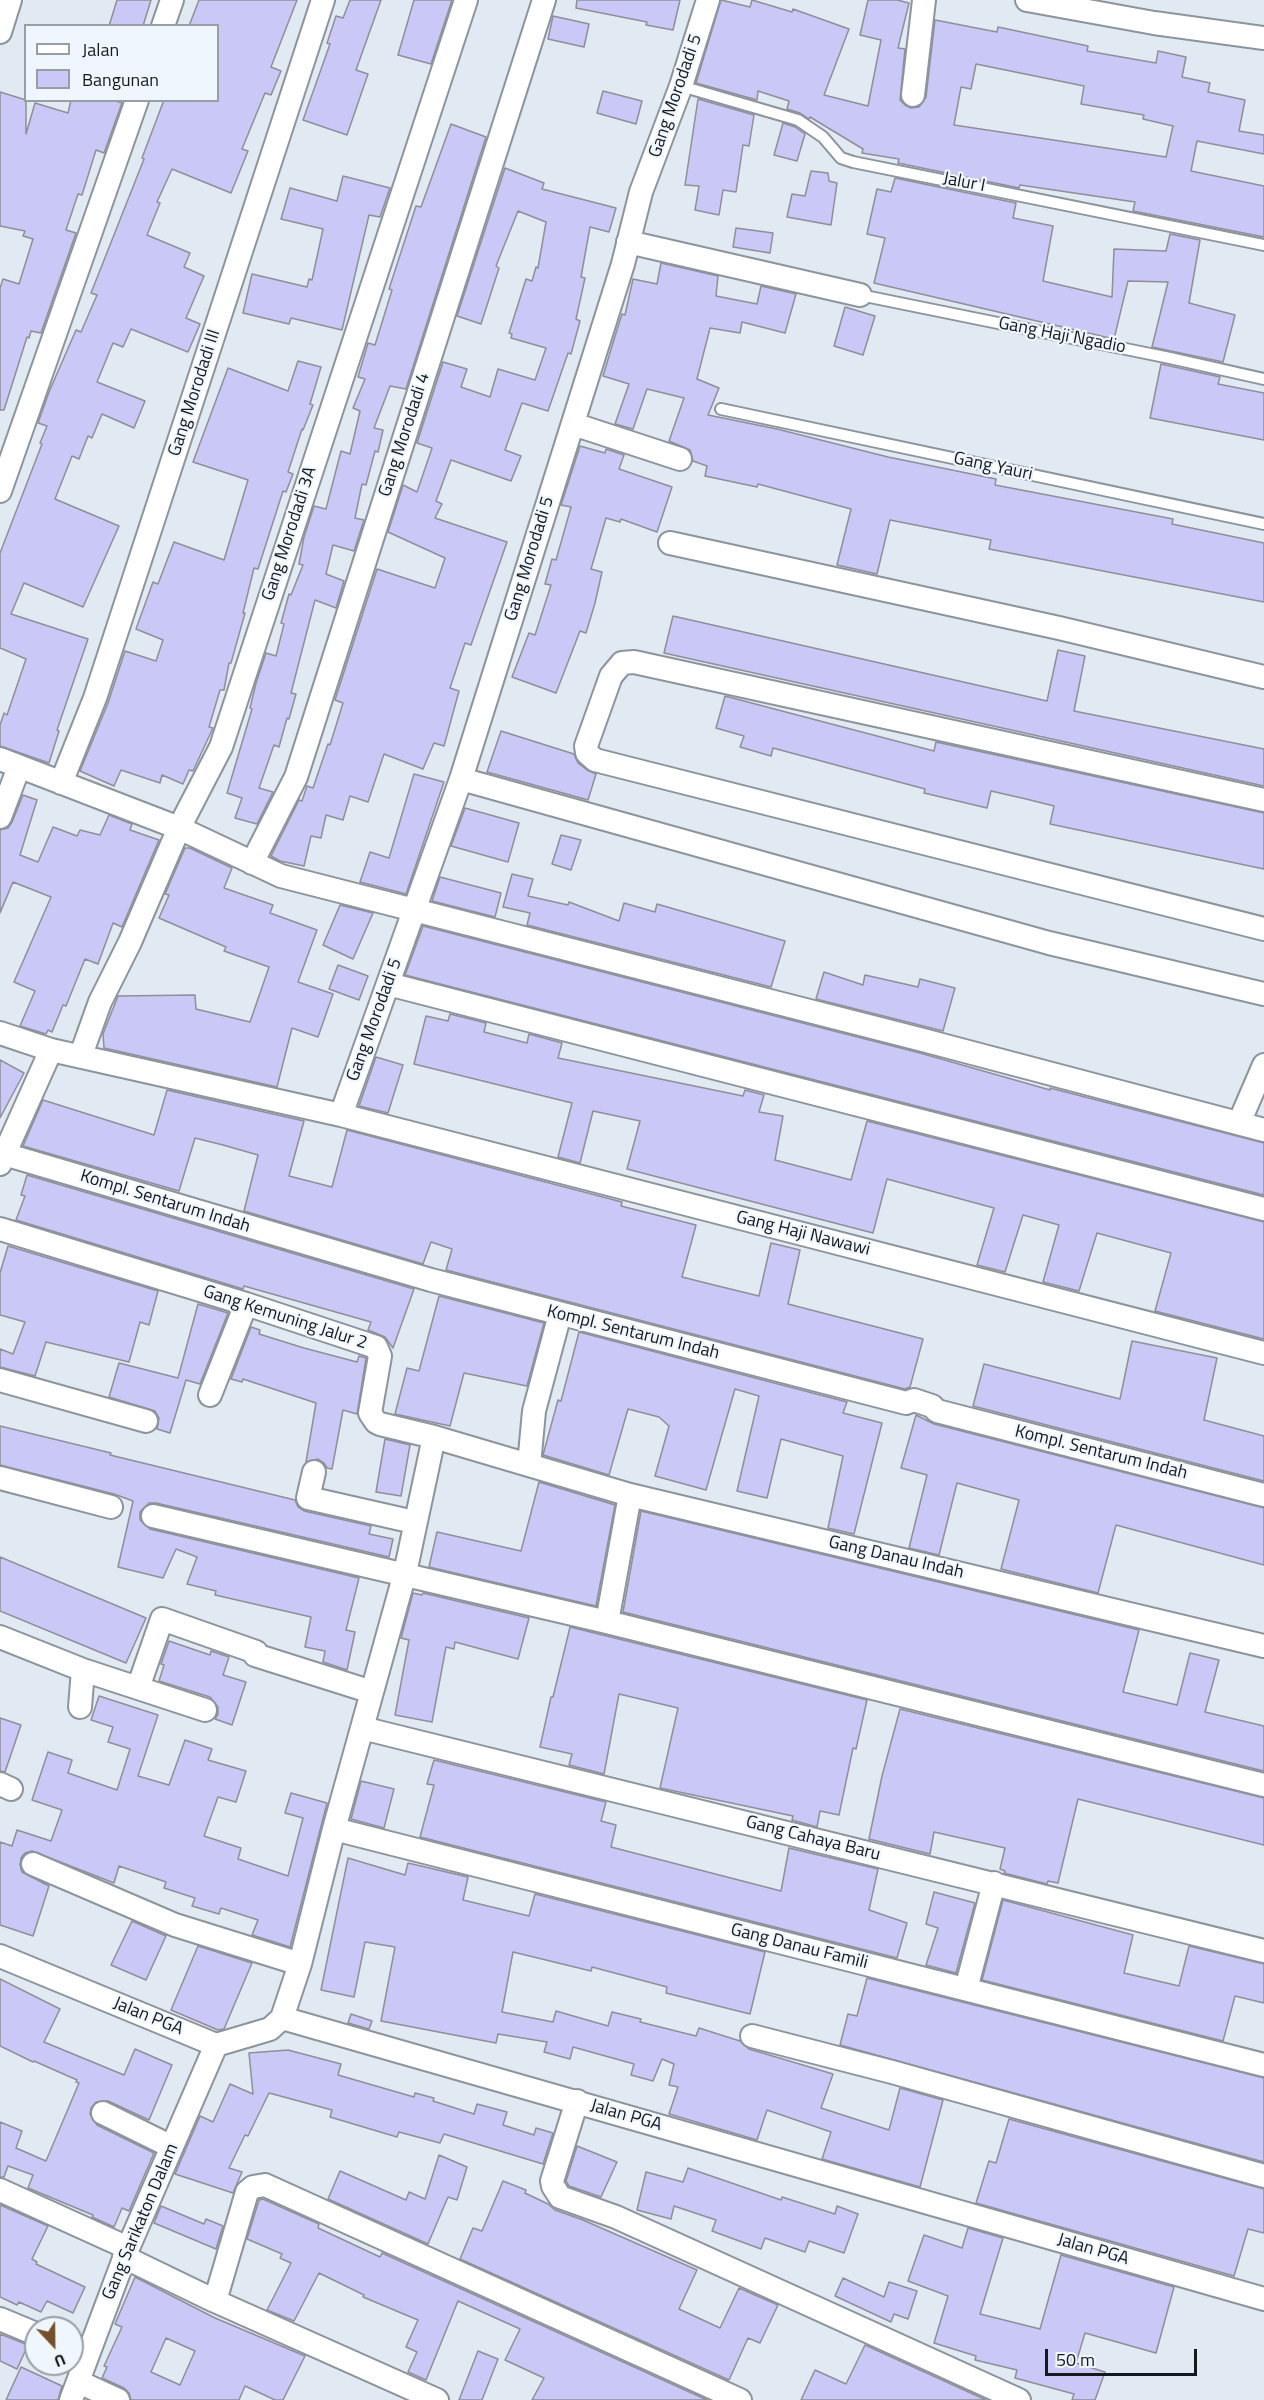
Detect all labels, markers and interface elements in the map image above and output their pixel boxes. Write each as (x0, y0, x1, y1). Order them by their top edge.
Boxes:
legend (24, 24, 219, 102)
street label: Gang Morodadi 5 (645, 31, 707, 161)
text: Jalan (82, 36, 119, 63)
text: Bangunan (82, 66, 159, 93)
street label: Jalur I (941, 168, 987, 198)
street label: Gang Haji Ngadio (997, 313, 1127, 359)
street label: Gang Morodadi III (164, 327, 226, 459)
street label: Gang Morodadi 4 (375, 370, 435, 500)
street label: Gang Yauri (952, 448, 1034, 486)
street label: Gang Morodadi 3A (258, 464, 322, 604)
street label: Gang Morodadi 5 (501, 494, 559, 624)
street label: Gang Morodadi 5 (343, 956, 407, 1084)
street label: Kompl. Sentarum Indah (77, 1166, 253, 1238)
street label: Gang Haji Nawawi (734, 1207, 872, 1261)
street label: Gang Kemuning Jalur 2 (200, 1281, 370, 1355)
street label: Kompl. Sentarum Indah (545, 1301, 721, 1365)
street label: Kompl. Sentarum Indah (1013, 1421, 1189, 1485)
street label: Gang Danau Indah (826, 1532, 966, 1584)
street label: Gang Cahaya Baru (744, 1812, 882, 1866)
street label: Gang Danau Famili (728, 1919, 870, 1975)
street label: Jalan PGA (110, 1993, 186, 2041)
street label: Jalan PGA (588, 2095, 664, 2137)
street label: Gang Sarikaton Dalam (98, 2141, 184, 2303)
street label: Jalan PGA (1055, 2229, 1131, 2271)
north arrow (24, 2316, 84, 2376)
scale bar (1048, 2337, 1200, 2375)
text: 50 m (1056, 2346, 1095, 2373)
text: U (51, 2348, 69, 2374)

